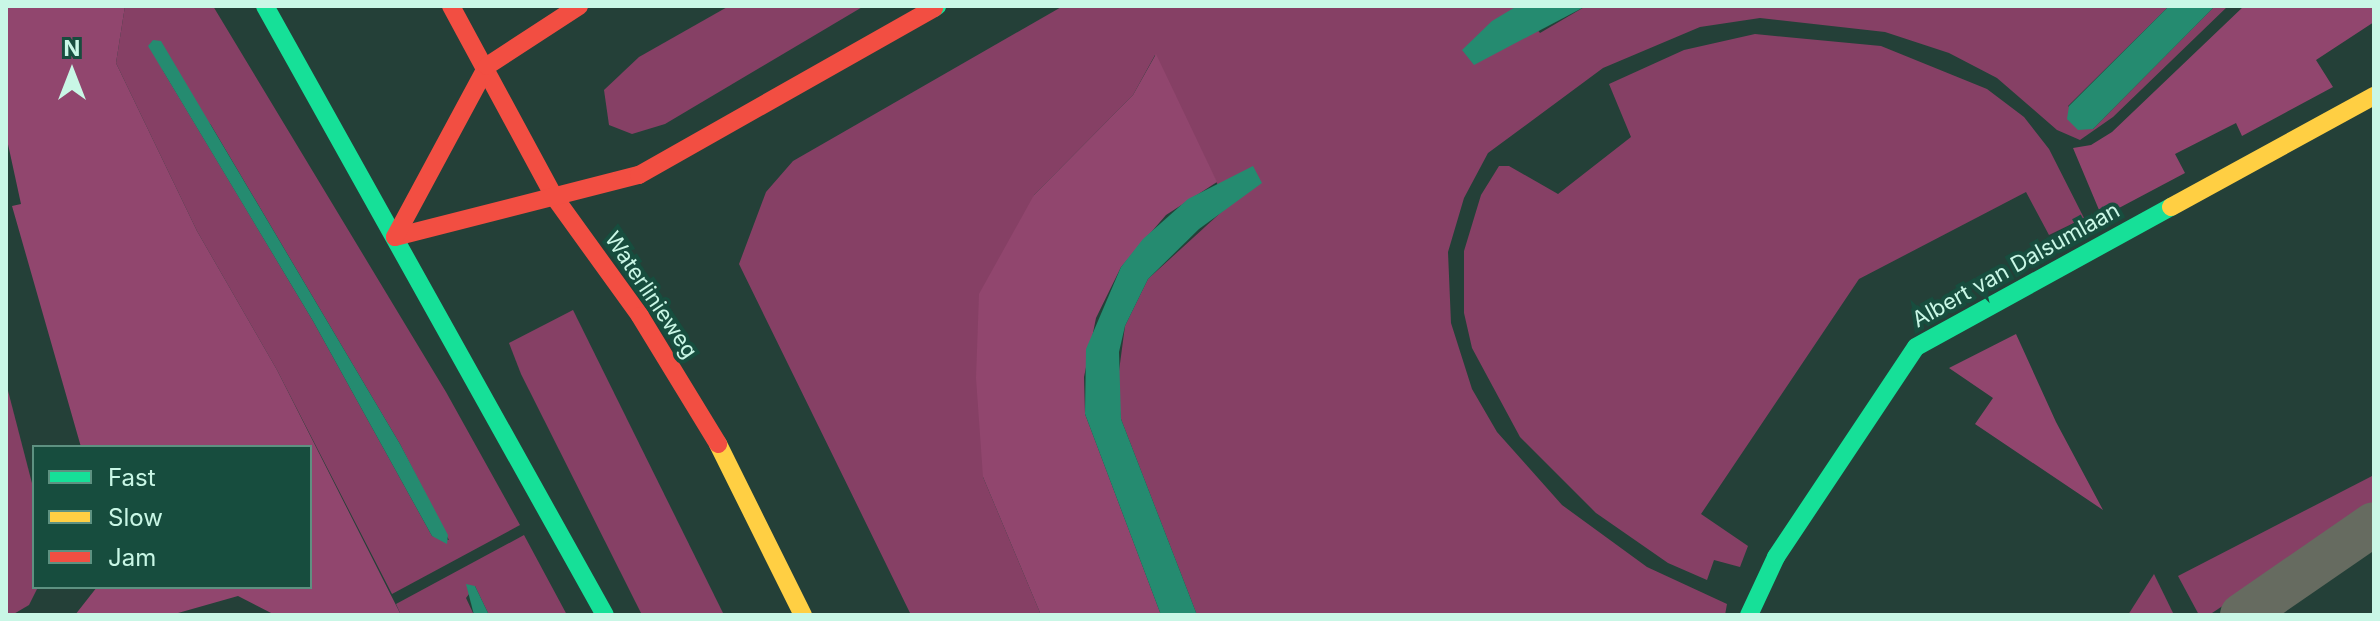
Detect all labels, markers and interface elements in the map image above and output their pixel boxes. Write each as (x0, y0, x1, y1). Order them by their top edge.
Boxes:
north arrow (32, 32, 112, 112)
text: N (64, 35, 80, 61)
street label: Albert van Dalsumlaan (1908, 197, 2124, 333)
street label: Waterlinieweg (599, 227, 703, 363)
legend (32, 445, 312, 589)
text: Fast (108, 463, 156, 492)
text: Slow (108, 503, 163, 532)
text: Jam (108, 543, 156, 572)

